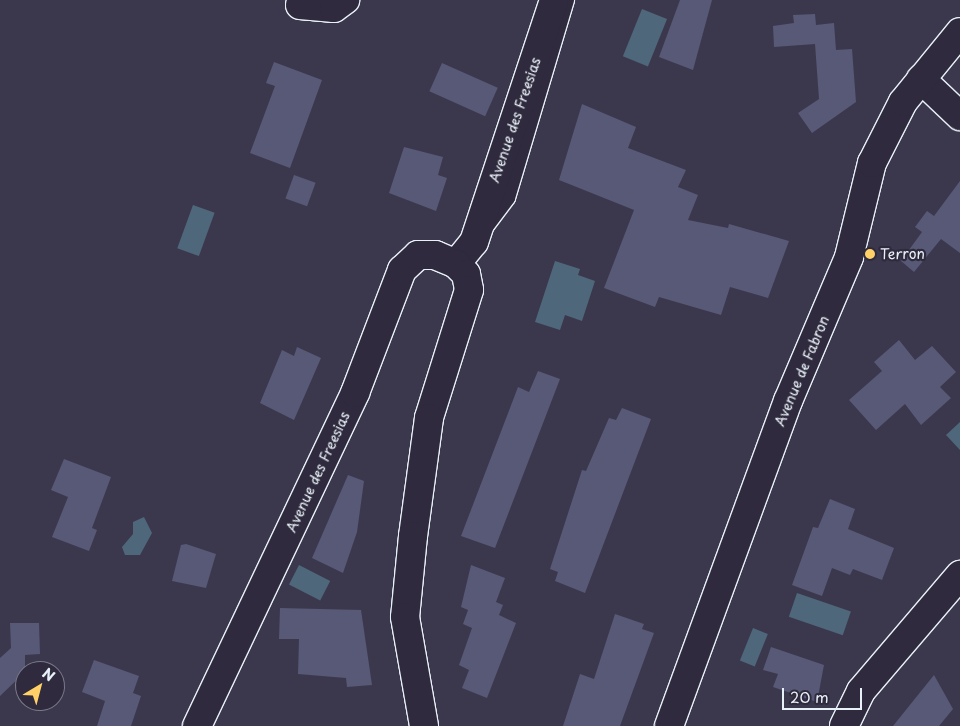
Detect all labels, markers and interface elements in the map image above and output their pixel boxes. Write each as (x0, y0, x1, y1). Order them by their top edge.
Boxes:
street label: Avenue des Freesias (485, 55, 545, 185)
place label: Terron (880, 246, 925, 262)
marker: Terron (864, 248, 876, 260)
street label: Avenue de Fabron (771, 313, 833, 429)
street label: Avenue des Freesias (282, 408, 354, 536)
north arrow (15, 661, 65, 711)
text: N (38, 663, 59, 686)
scale bar (785, 678, 865, 710)
text: 20 m (790, 685, 829, 708)

